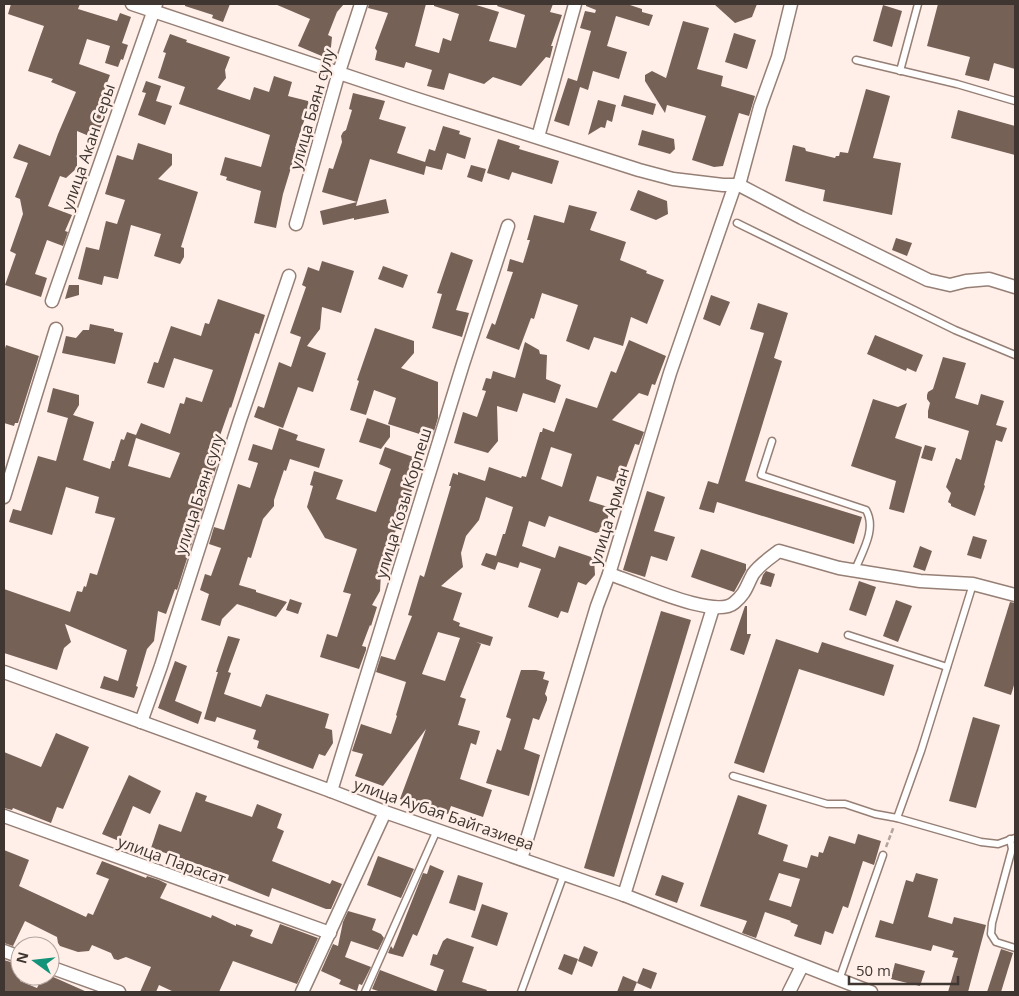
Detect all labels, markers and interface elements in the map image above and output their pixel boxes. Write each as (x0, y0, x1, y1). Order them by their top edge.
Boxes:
street label: улица Баян сулу (284, 45, 340, 172)
street label: улица Акан Серы (56, 80, 120, 214)
street label: улица Козы Корпеш (370, 425, 436, 581)
street label: улица Баян сулу (169, 430, 229, 557)
street label: улица Арман (584, 464, 634, 568)
street label: улица Аубая Байгазиева (351, 773, 537, 855)
street label: улица Парасат (115, 830, 230, 890)
north arrow (10, 936, 60, 986)
text: N (11, 950, 33, 965)
scale bar (849, 954, 958, 986)
text: 50 m (856, 960, 891, 980)

